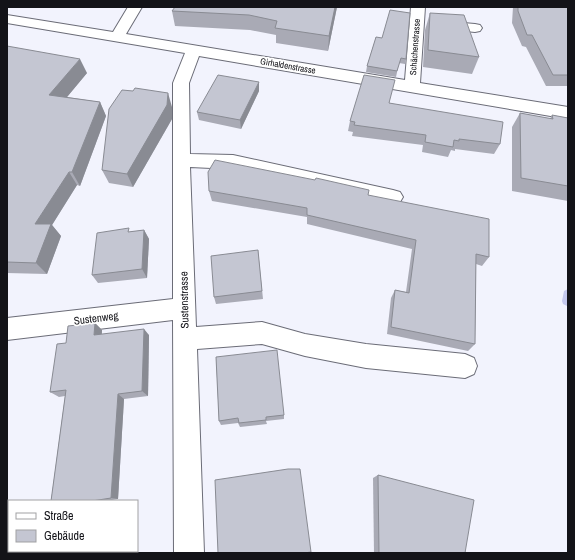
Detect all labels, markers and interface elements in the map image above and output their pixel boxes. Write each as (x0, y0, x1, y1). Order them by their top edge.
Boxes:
street label: Schächenstrasse (407, 18, 423, 76)
street label: Girhaldenstrasse (259, 55, 317, 77)
street label: Sustenstrasse (177, 271, 191, 329)
street label: Sustenweg (73, 308, 119, 328)
legend (8, 500, 138, 552)
text: Straße (44, 508, 74, 524)
text: Gebäude (44, 528, 85, 544)

